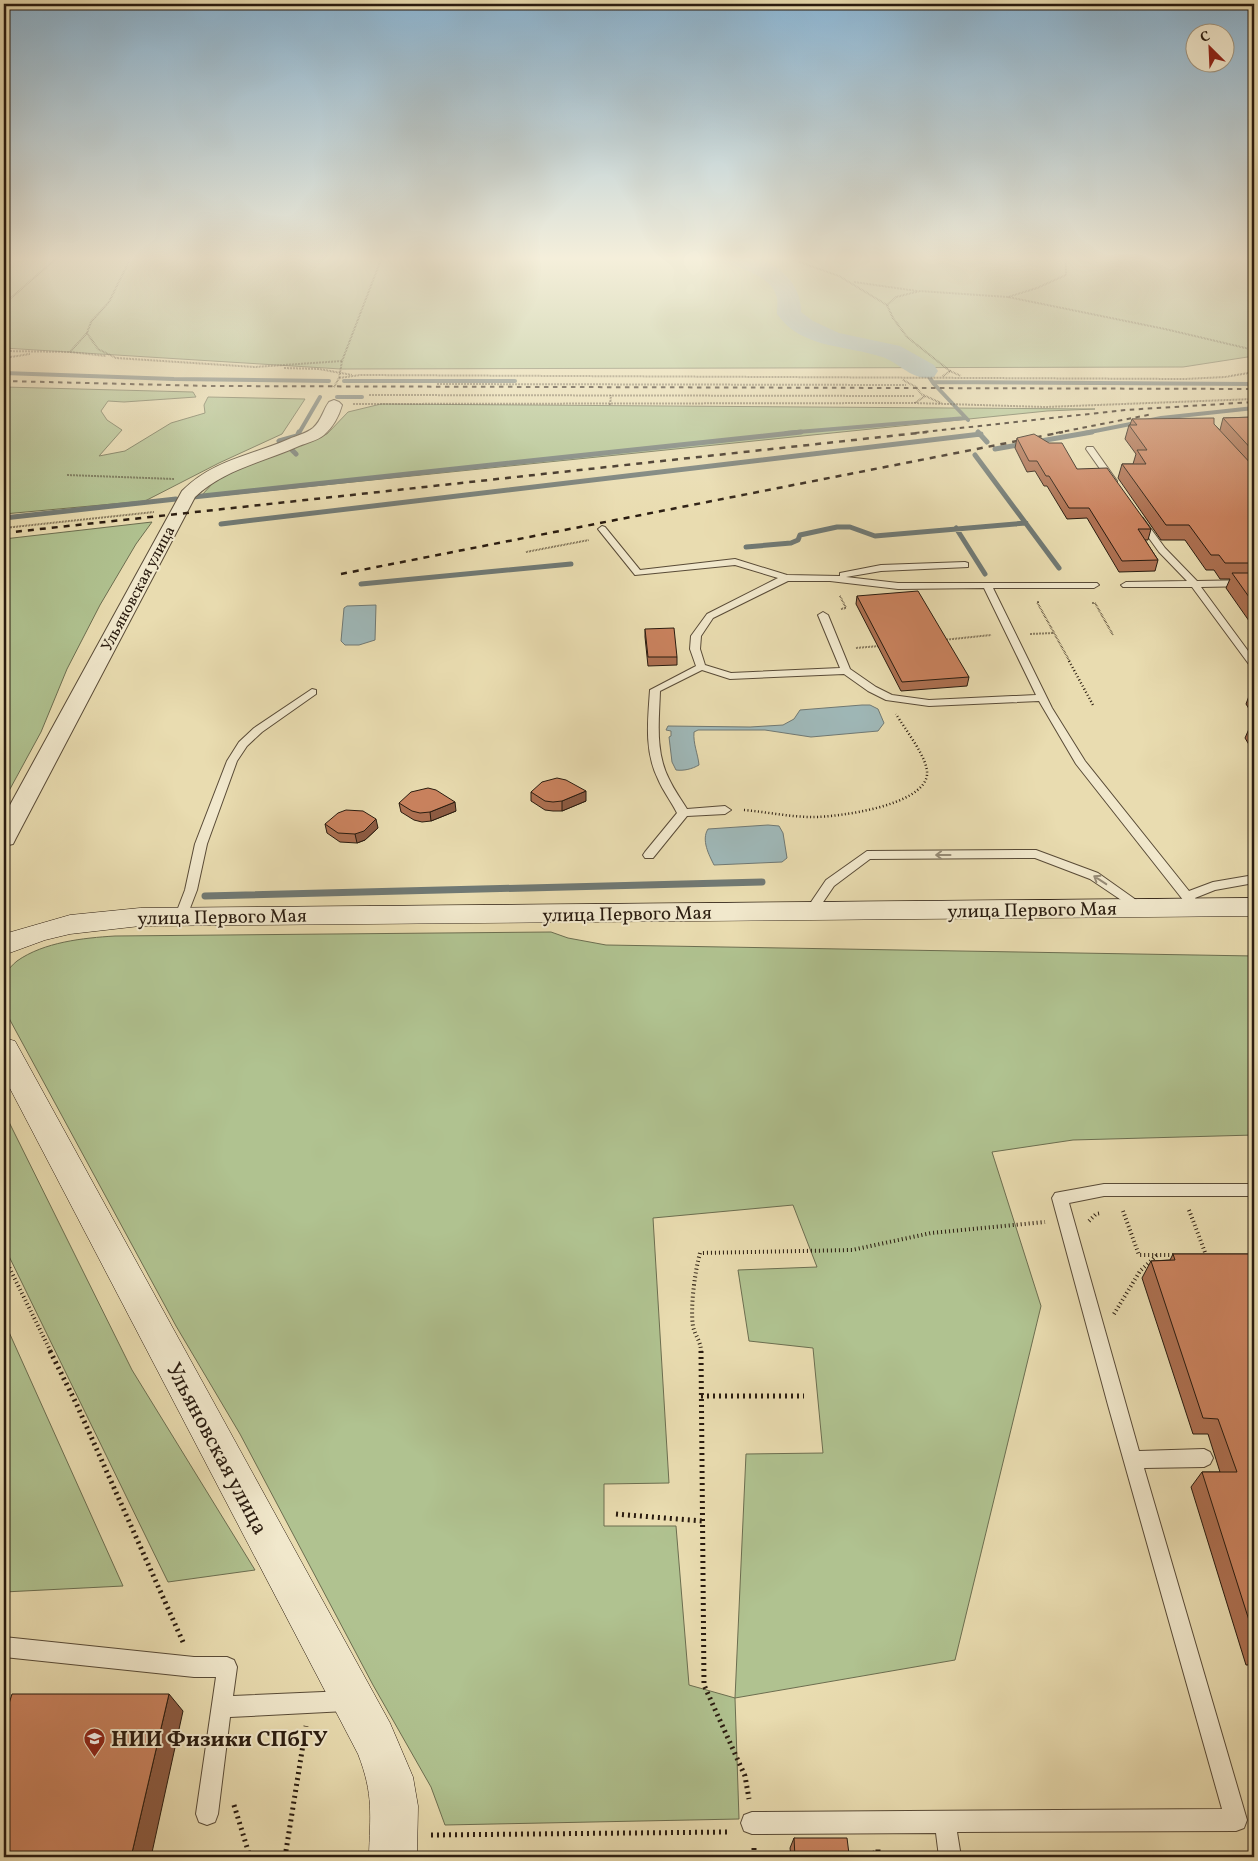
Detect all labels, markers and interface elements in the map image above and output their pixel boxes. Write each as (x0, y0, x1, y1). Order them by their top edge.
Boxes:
north arrow (1186, 22, 1236, 72)
text: С (1197, 27, 1213, 48)
street label: Ульяновская улица (96, 522, 181, 655)
one-way arrow (935, 850, 951, 859)
one-way arrow (1093, 875, 1107, 885)
street label: улица Первого Мая (947, 897, 1117, 925)
street label: улица Первого Мая (542, 901, 712, 929)
street label: улица Первого Мая (137, 904, 307, 932)
street label: Ульяновская улица (157, 1358, 274, 1541)
place label: НИИ Физики СПбГУ (111, 1725, 328, 1756)
school or university icon: НИИ Физики СПбГУ (83, 1726, 107, 1757)

